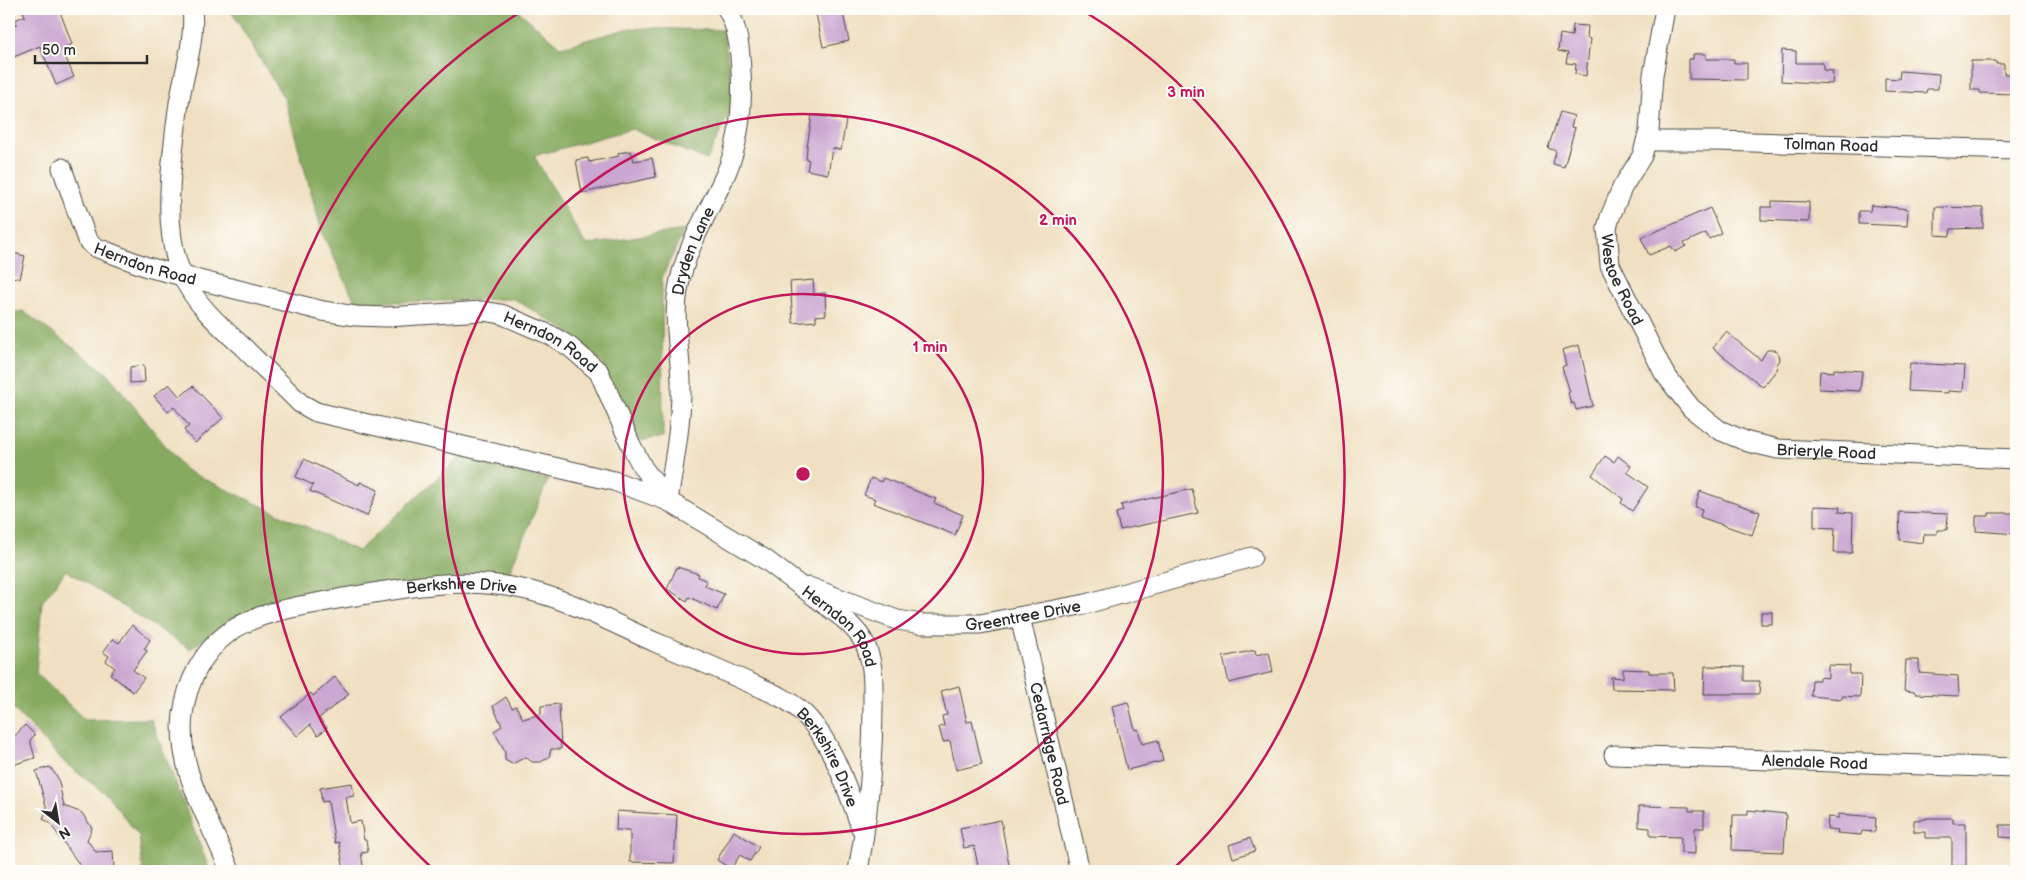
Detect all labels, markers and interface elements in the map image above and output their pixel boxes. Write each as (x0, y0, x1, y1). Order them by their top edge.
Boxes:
scale bar (35, 32, 148, 64)
text: 50 m (42, 41, 76, 60)
text: 3 min (1167, 83, 1205, 102)
street label: Tolman Road (1783, 135, 1879, 157)
street label: Dryden Lane (669, 204, 719, 297)
text: 2 min (1039, 211, 1077, 230)
street label: Westoe Road (1596, 233, 1647, 329)
street label: Herndon Road (91, 240, 198, 290)
street label: Herndon Road (500, 308, 601, 377)
text: 1 min (912, 338, 948, 357)
street label: Brieryle Road (1776, 441, 1877, 464)
centre of rings (794, 465, 812, 483)
street label: Berkshire Drive (405, 575, 519, 599)
street label: Herndon Road (797, 582, 880, 669)
street label: Greentree Drive (965, 597, 1083, 635)
street label: Cedarridge Road (1025, 681, 1072, 807)
street label: Berkshire Drive (792, 704, 861, 810)
street label: Alendale Road (1762, 752, 1868, 774)
north arrow (32, 798, 82, 848)
text: N (56, 823, 73, 843)

